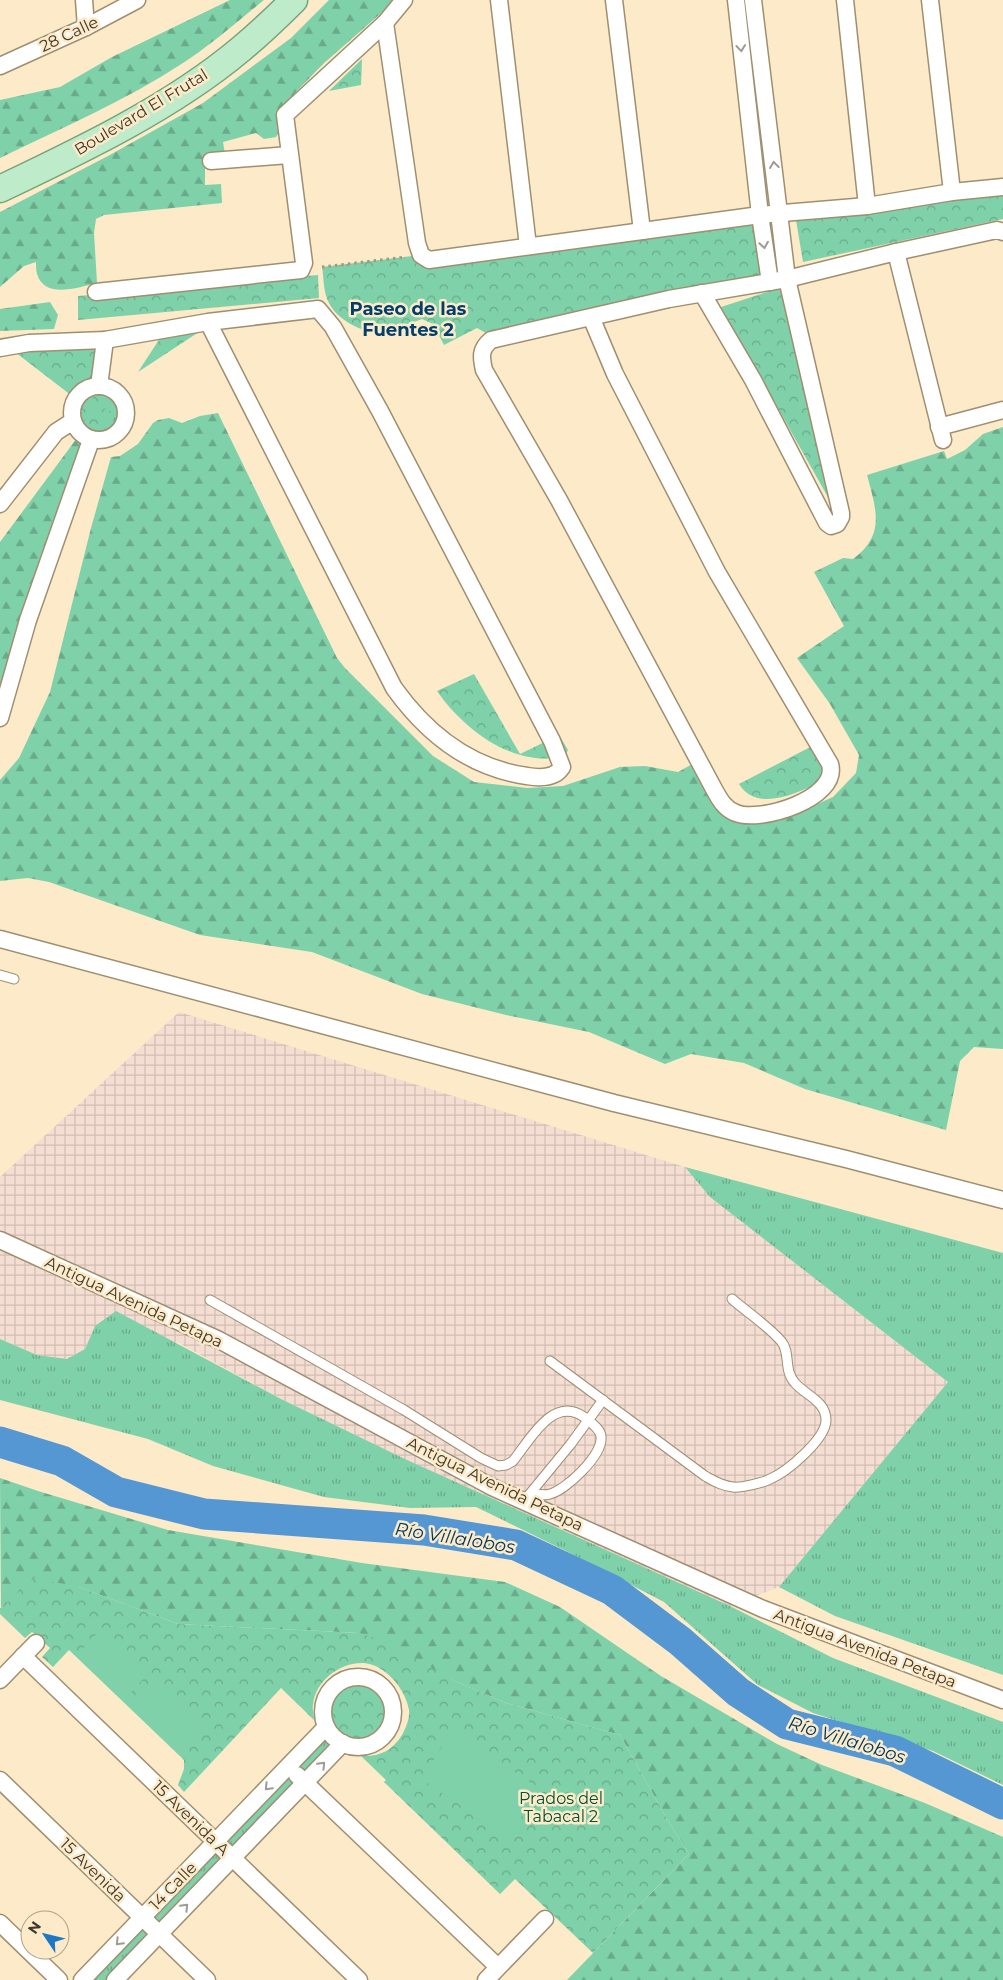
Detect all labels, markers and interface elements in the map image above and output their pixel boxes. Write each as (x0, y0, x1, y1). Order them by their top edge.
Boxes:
street label: 28 Calle (37, 12, 101, 56)
one-way arrow (735, 45, 746, 53)
street label: Boulevard El Frutal (71, 65, 211, 159)
one-way arrow (769, 161, 780, 169)
one-way arrow (758, 241, 769, 249)
district label: Paseo de las Fuentes 2 (350, 298, 467, 341)
street label: Antigua Avenida Petapa (42, 1252, 226, 1352)
street label: Antigua Avenida Petapa (404, 1433, 586, 1535)
water label: Río Villalobos (393, 1518, 517, 1558)
street label: Antigua Avenida Petapa (771, 1604, 959, 1692)
water label: Río Villalobos (786, 1712, 908, 1768)
one-way arrow (316, 1762, 325, 1771)
street label: 15 Avenida A (149, 1777, 234, 1860)
one-way arrow (265, 1782, 274, 1791)
park label: Prados del Tabacal 2 (519, 1789, 603, 1826)
street label: 15 Avenida (56, 1834, 130, 1906)
street label: 14 Calle (146, 1858, 200, 1914)
one-way arrow (179, 1904, 188, 1913)
north arrow (20, 1910, 70, 1960)
text: N (24, 1918, 45, 1937)
one-way arrow (116, 1936, 125, 1945)

